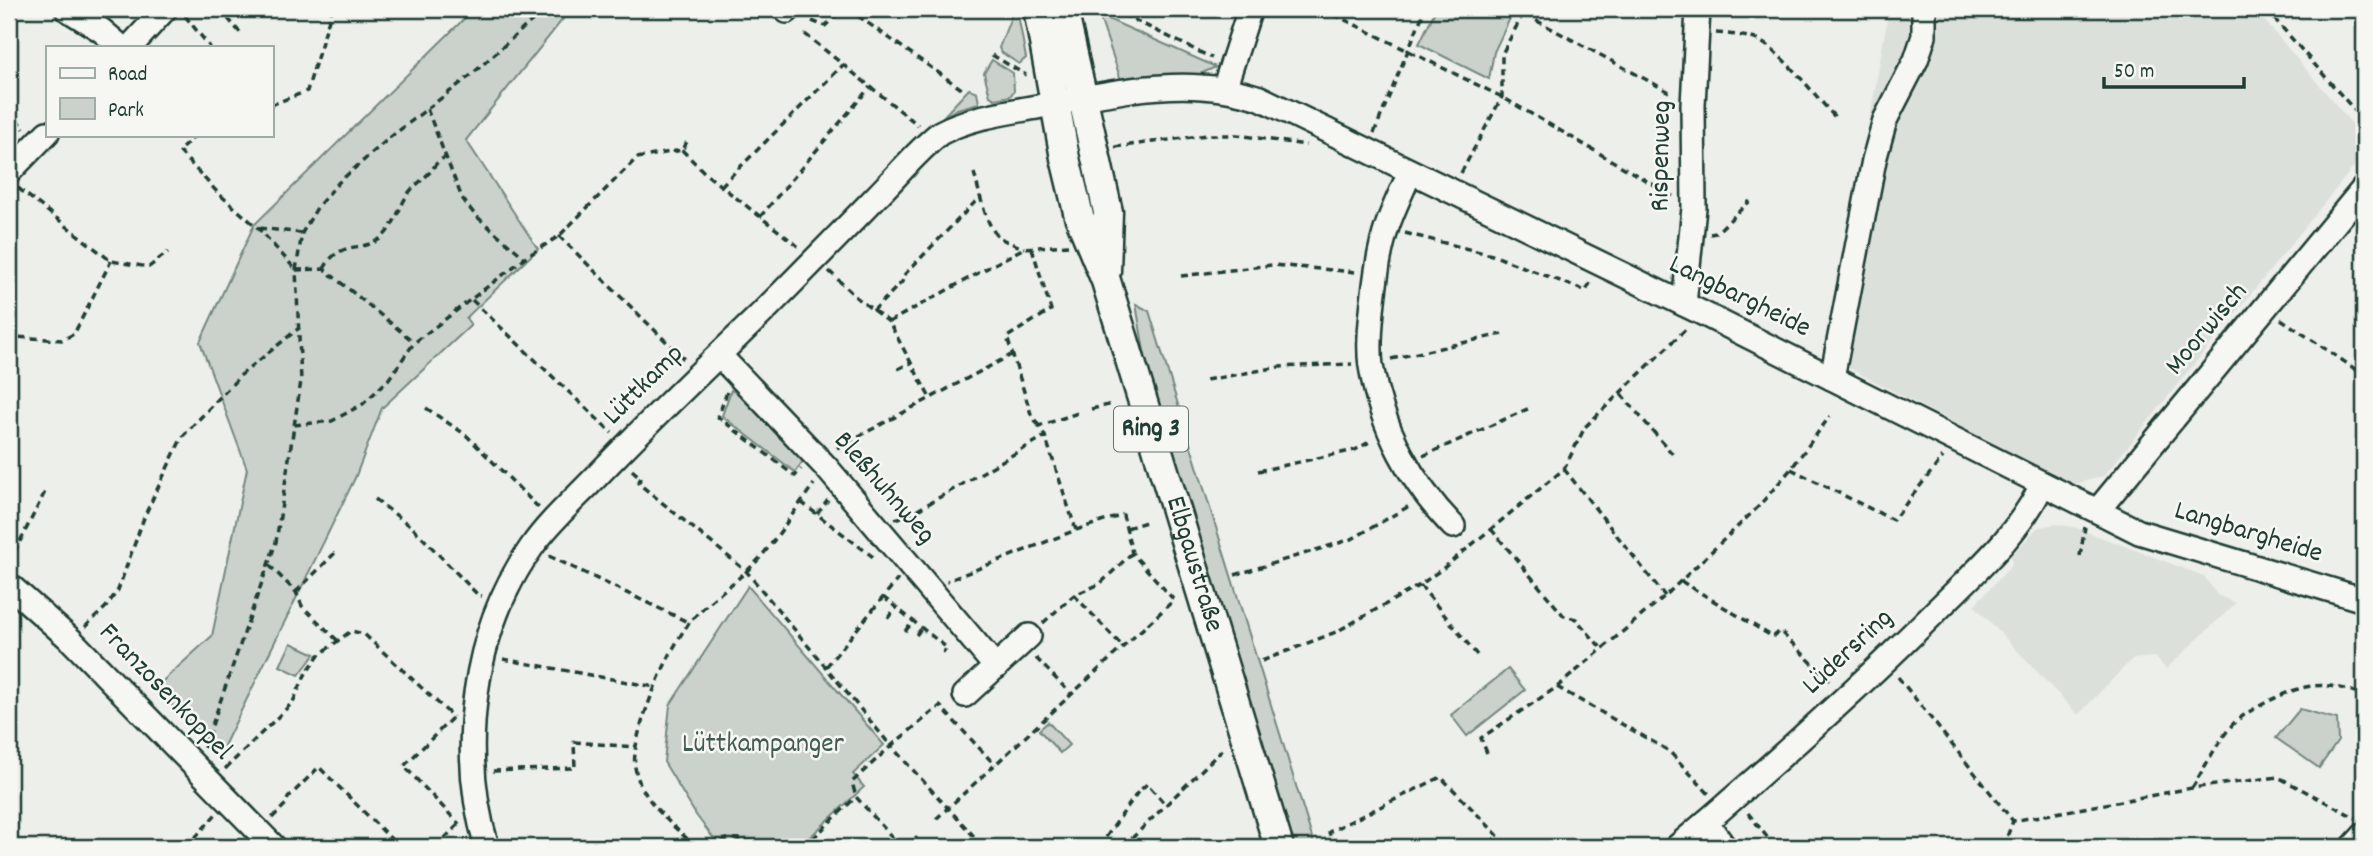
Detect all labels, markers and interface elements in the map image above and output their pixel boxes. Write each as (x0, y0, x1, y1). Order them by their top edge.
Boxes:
legend (46, 46, 273, 136)
scale bar (2104, 46, 2244, 90)
text: 50 m (2114, 58, 2154, 88)
text: Road (108, 61, 147, 91)
text: Park (108, 97, 144, 127)
street label: Rispenweg (1642, 100, 1684, 212)
street label: Langbargheide (1661, 246, 1817, 350)
street label: Moorwisch (2157, 275, 2259, 385)
street label: Lüttkamp (595, 336, 695, 436)
road number: Ring 3 (1114, 406, 1188, 452)
street label: Bleßhuhnweg (822, 423, 944, 555)
street label: Elbgaustraße (1153, 492, 1232, 638)
street label: Langbargheide (2169, 492, 2327, 576)
street label: Lüdersring (1794, 600, 1904, 706)
street label: Franzosenkoppel (88, 615, 240, 771)
park label: Lüttkampanger (682, 726, 845, 766)

